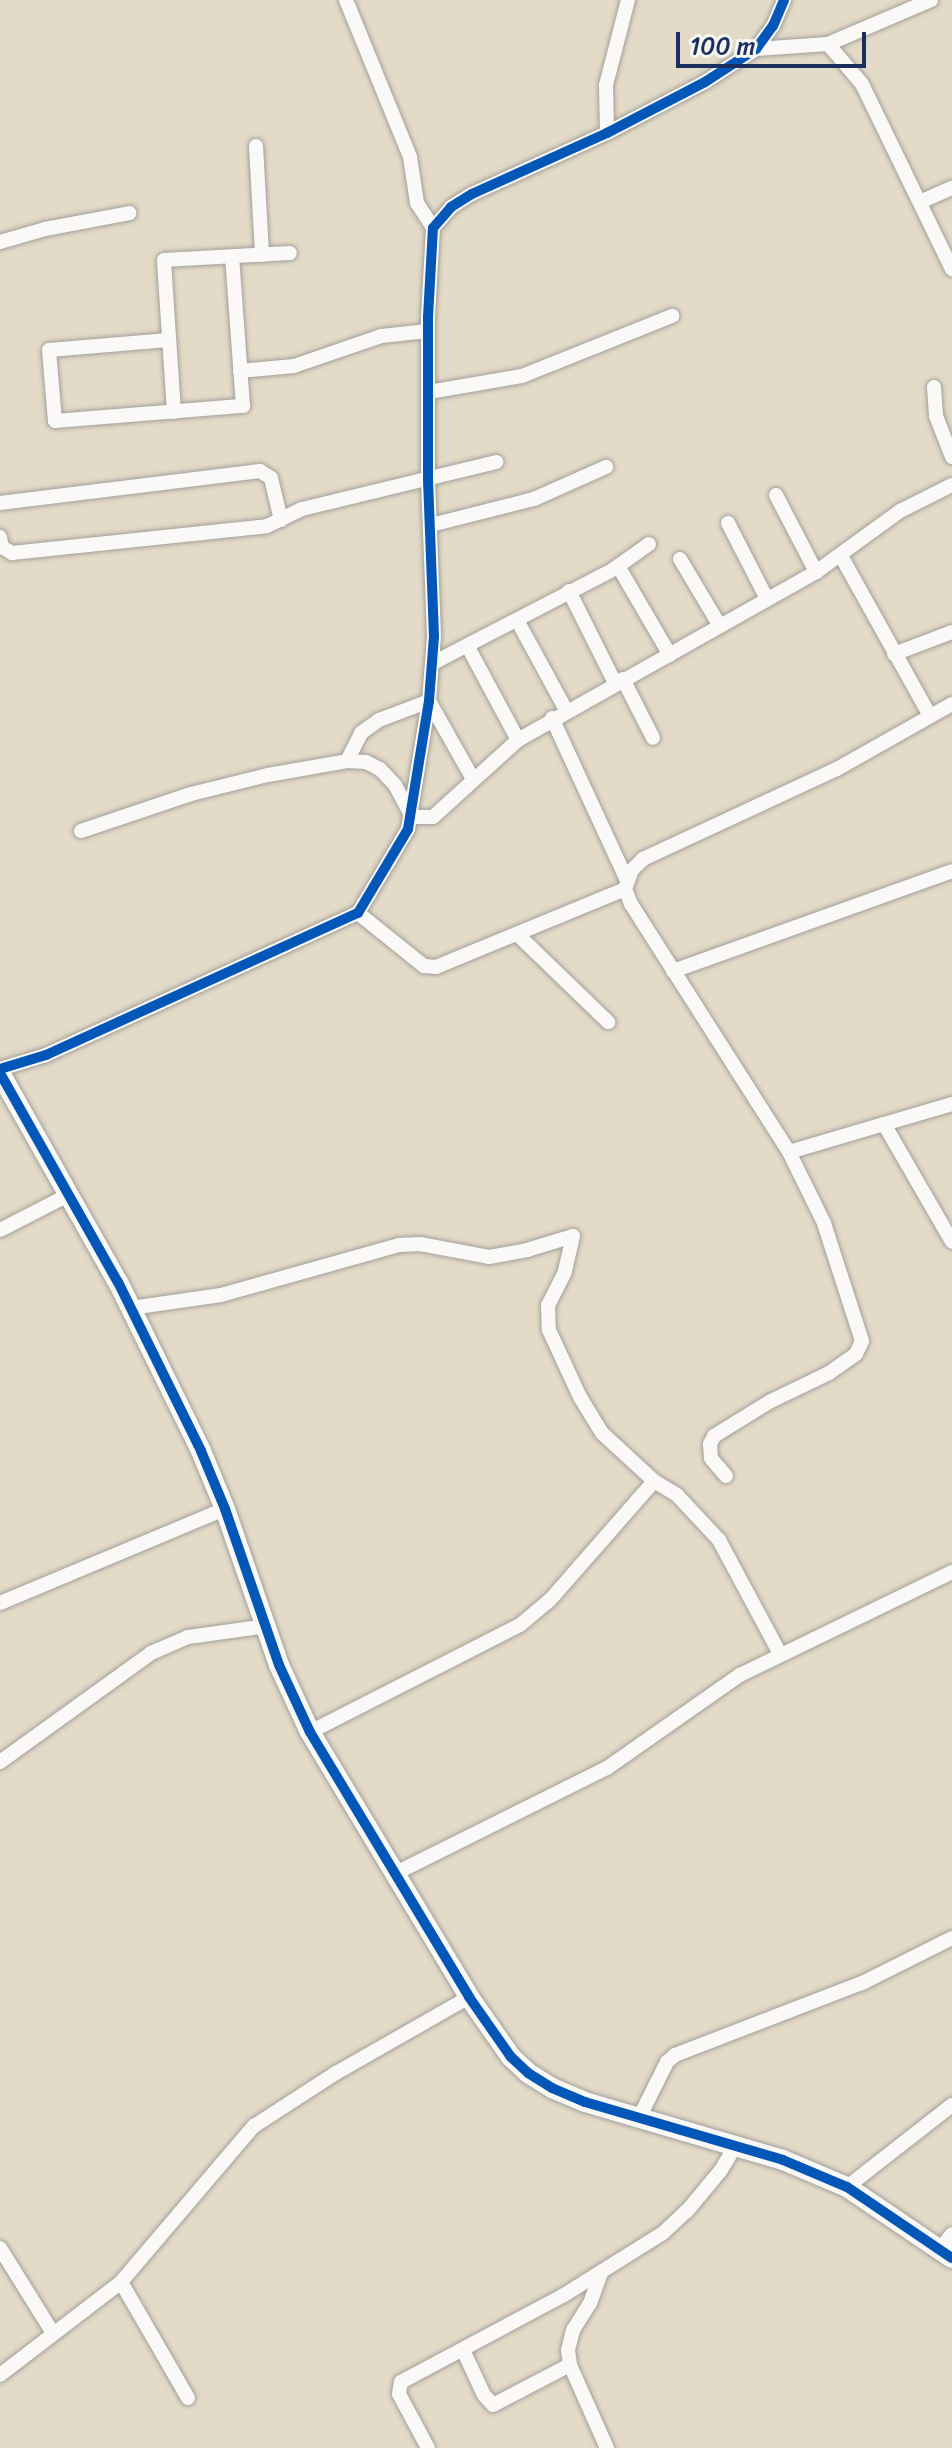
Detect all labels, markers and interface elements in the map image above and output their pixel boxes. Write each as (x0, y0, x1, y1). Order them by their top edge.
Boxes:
scale bar (680, 16, 870, 66)
text: 100 m (690, 25, 755, 67)

